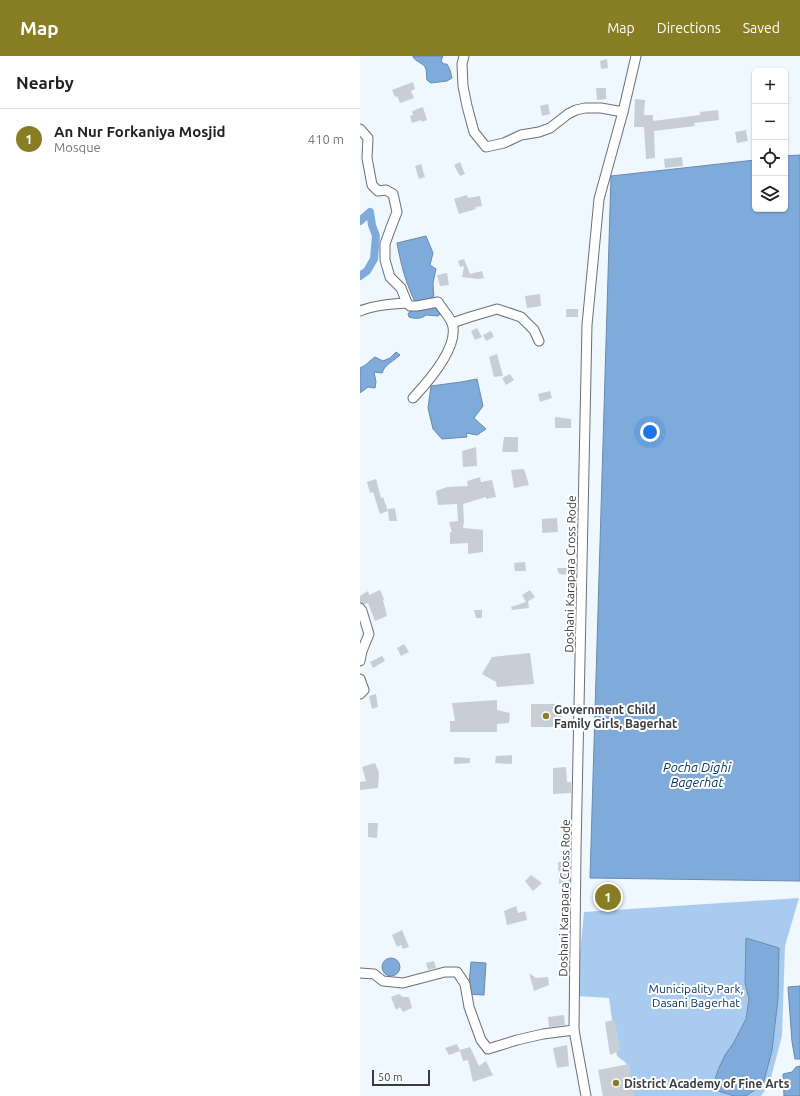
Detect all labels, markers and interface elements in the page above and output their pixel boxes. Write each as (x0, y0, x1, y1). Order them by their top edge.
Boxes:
text: Map (20, 17, 59, 39)
text: Map (607, 20, 635, 36)
text: Directions (657, 20, 721, 36)
text: Saved (743, 20, 780, 36)
map controls (752, 68, 788, 212)
button: + (752, 68, 788, 104)
text: Nearby (16, 73, 74, 92)
button: − (752, 104, 788, 140)
text: An Nur Forkaniya Mosjid (54, 123, 226, 140)
text: 1 (25, 132, 33, 146)
text: 410 m (308, 132, 344, 146)
text: Mosque (54, 140, 101, 154)
button: locate (752, 140, 788, 176)
button: layers (752, 176, 788, 212)
your location (640, 422, 660, 442)
street label: Doshani Karapara Cross Rode (562, 495, 578, 653)
place label: Government Child Family Girls, Bagerhat (554, 703, 677, 730)
marker: Government Child Family Girls, Bagerhat (541, 711, 551, 721)
water label: Pocha Dighi Bagerhat (663, 760, 732, 789)
street label: Doshani Karapara Cross Rode (556, 819, 572, 977)
pin: 1 (595, 882, 621, 912)
park label: Municipality Park, Dasani Bagerhat (649, 982, 743, 1009)
scale bar (372, 1068, 430, 1087)
text: 50 m (378, 1071, 402, 1083)
place label: District Academy of Fine Arts (624, 1077, 790, 1090)
marker: District Academy of Fine Arts (611, 1078, 621, 1088)

